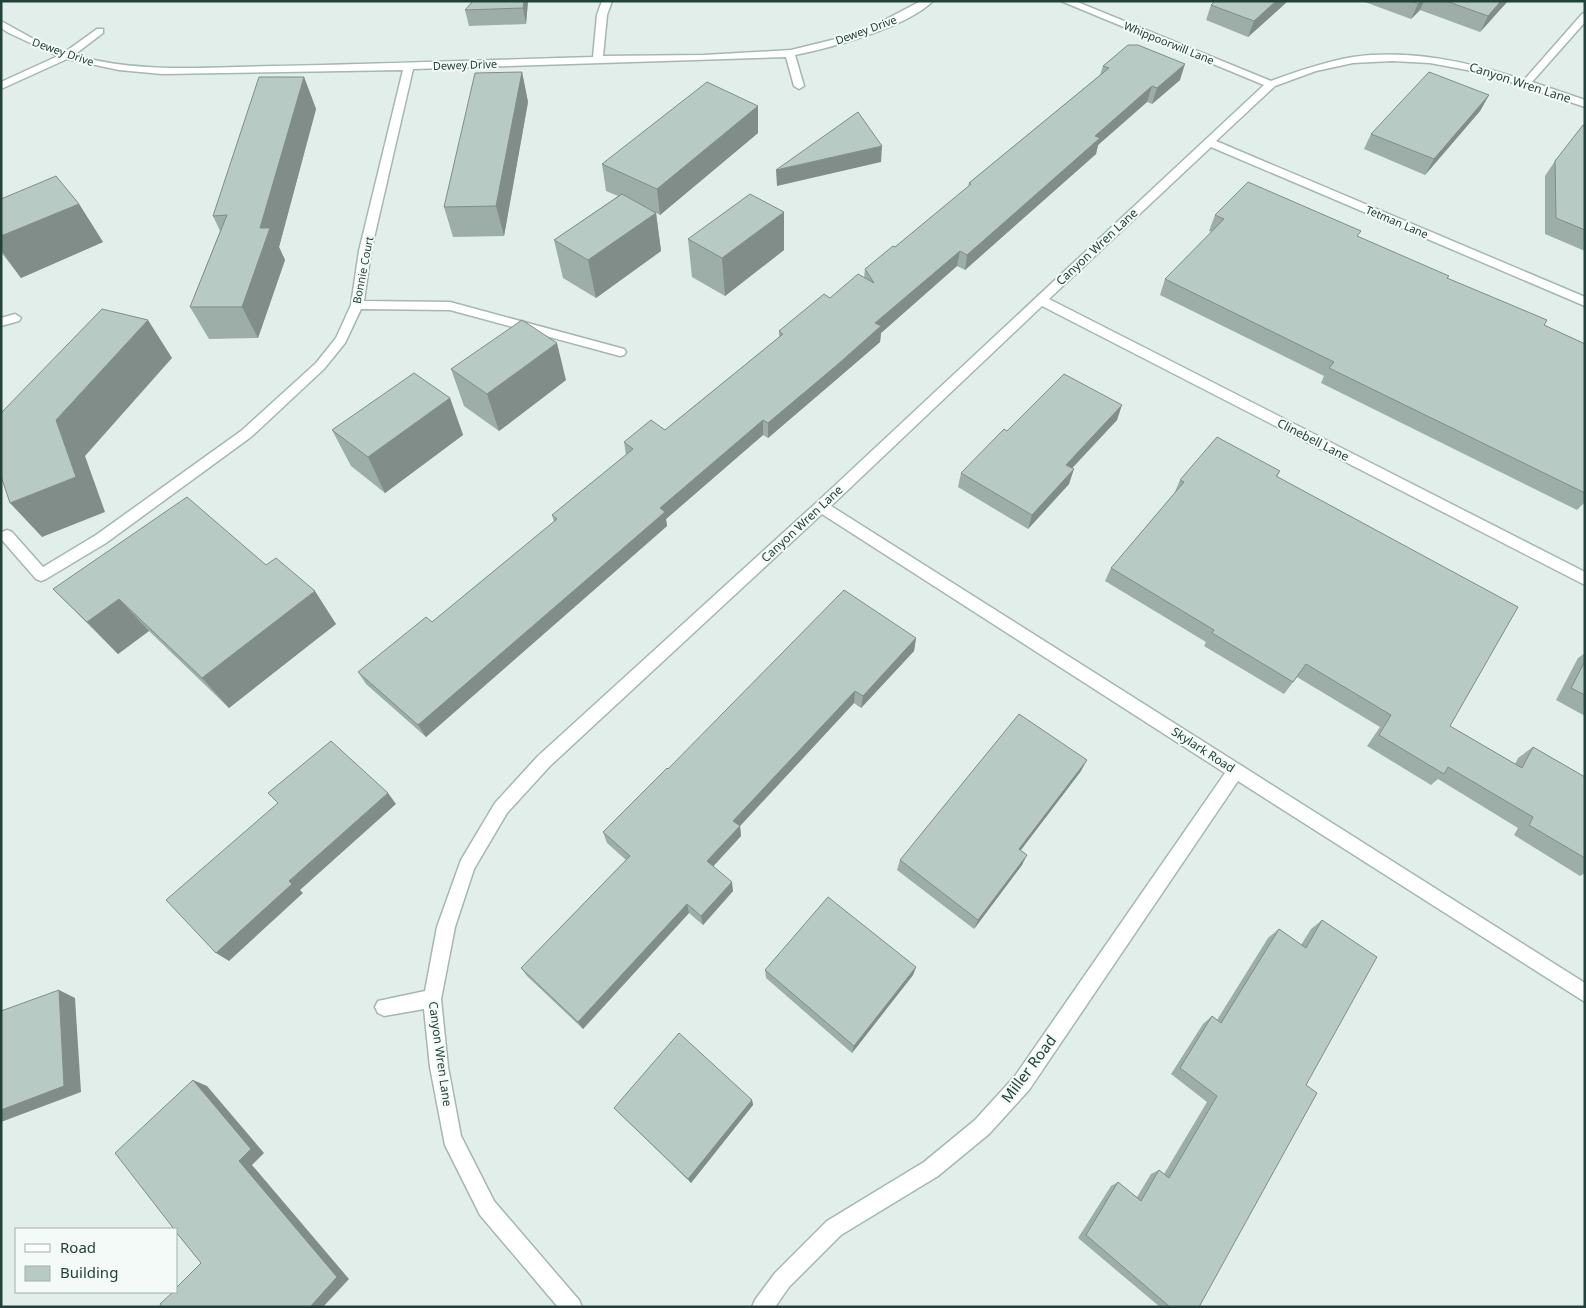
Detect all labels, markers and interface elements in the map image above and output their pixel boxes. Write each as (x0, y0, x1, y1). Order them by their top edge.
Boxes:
street label: Dewey Drive (833, 11, 899, 48)
street label: Whippoorwill Lane (1122, 18, 1217, 68)
street label: Dewey Drive (30, 34, 96, 69)
street label: Dewey Drive (433, 56, 497, 73)
street label: Canyon Wren Lane (1467, 58, 1573, 107)
street label: Tetman Lane (1364, 202, 1431, 241)
street label: Canyon Wren Lane (1052, 204, 1141, 289)
street label: Bonnie Court (349, 235, 376, 305)
street label: Clinebell Lane (1274, 414, 1352, 465)
street label: Canyon Wren Lane (757, 481, 846, 566)
street label: Skylark Road (1168, 723, 1238, 776)
street label: Canyon Wren Lane (425, 1000, 456, 1108)
street label: Miller Road (996, 1031, 1060, 1106)
legend (15, 1228, 178, 1293)
text: Road (60, 1237, 96, 1257)
text: Building (60, 1262, 118, 1282)

